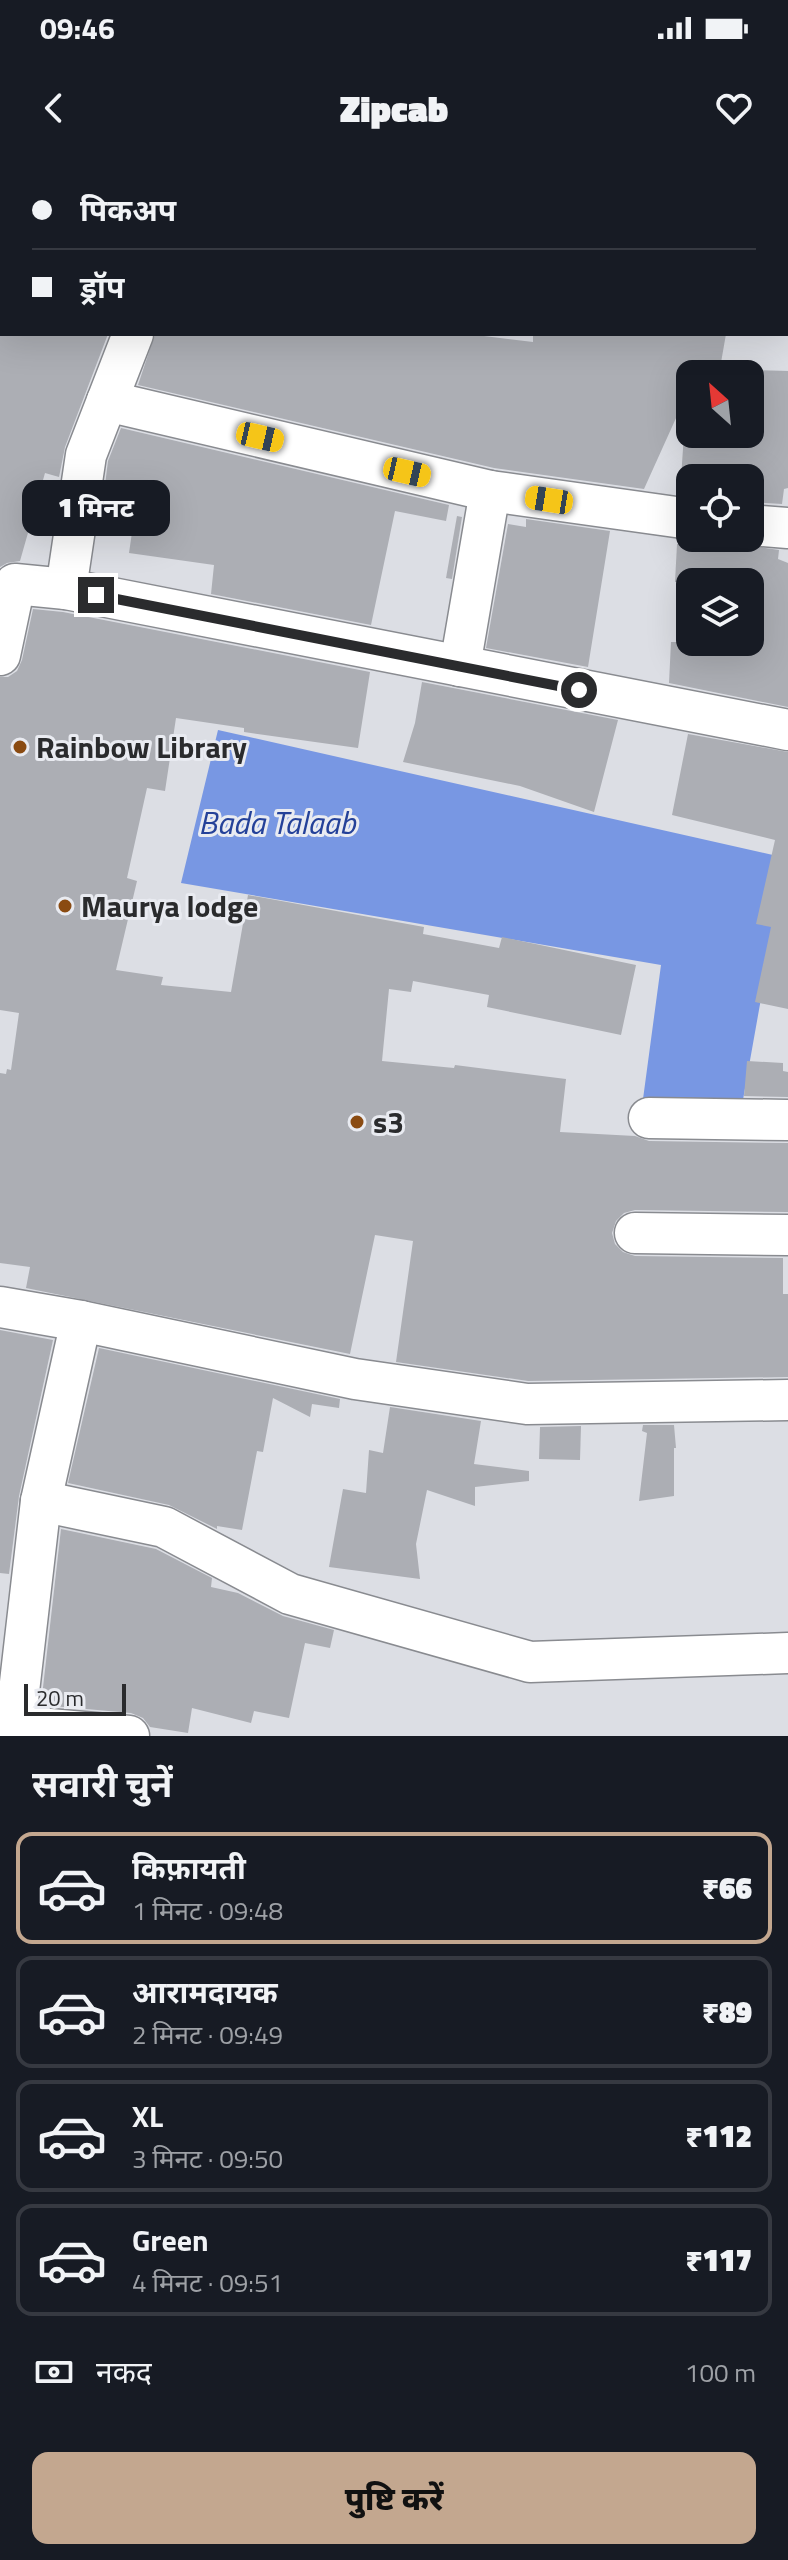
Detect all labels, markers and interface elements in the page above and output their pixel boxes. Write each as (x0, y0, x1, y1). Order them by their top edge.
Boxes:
text: 09:46 (40, 5, 115, 51)
text: Zipcab (340, 81, 448, 136)
icon: back (32, 86, 76, 130)
icon: heart (712, 86, 756, 130)
text: पिकअप (80, 187, 176, 233)
text: ड्रॉप (80, 264, 124, 310)
north arrow (676, 360, 764, 448)
map controls (676, 360, 764, 656)
car (234, 420, 286, 454)
car (381, 455, 433, 489)
button: locate (676, 464, 764, 552)
callout: 1 मिनट (22, 479, 170, 535)
car (523, 484, 575, 516)
text: 1 मिनट (58, 488, 134, 527)
button: layers (676, 568, 764, 656)
route end (78, 577, 114, 613)
route start (561, 672, 597, 708)
place label: Rainbow Library (36, 724, 247, 770)
marker: Rainbow Library (11, 738, 29, 756)
water label: Bada Talaab (199, 798, 356, 846)
place label: Maurya lodge (81, 883, 258, 929)
marker: Maurya lodge (56, 897, 74, 915)
place label: s3 (373, 1099, 404, 1145)
marker: s3 (348, 1113, 366, 1131)
scale bar (24, 1680, 126, 1716)
text: 20 m (36, 1681, 84, 1715)
text: सवारी चुनें (32, 1756, 172, 1811)
text: किफ़ायती (132, 1845, 246, 1891)
icon: car (36, 1852, 108, 1924)
text: ₹66 (702, 1865, 752, 1911)
text: 1 मिनट · 09:48 (132, 1891, 283, 1930)
text: आरामदायक (132, 1969, 278, 2015)
icon: car (36, 1976, 108, 2048)
text: ₹89 (702, 1989, 752, 2035)
text: 2 मिनट · 09:49 (132, 2015, 283, 2054)
text: XL (132, 2093, 163, 2139)
icon: car (36, 2100, 108, 2172)
text: ₹112 (685, 2113, 752, 2159)
text: 3 मिनट · 09:50 (132, 2139, 283, 2178)
text: Green (132, 2217, 209, 2263)
icon: car (36, 2224, 108, 2296)
text: ₹117 (685, 2237, 752, 2283)
text: 4 मिनट · 09:51 (132, 2263, 283, 2302)
text: नकद (96, 2349, 152, 2395)
icon: cash (32, 2350, 76, 2394)
text: 100 m (685, 2353, 756, 2392)
button: पुष्टि करें (32, 2452, 756, 2544)

